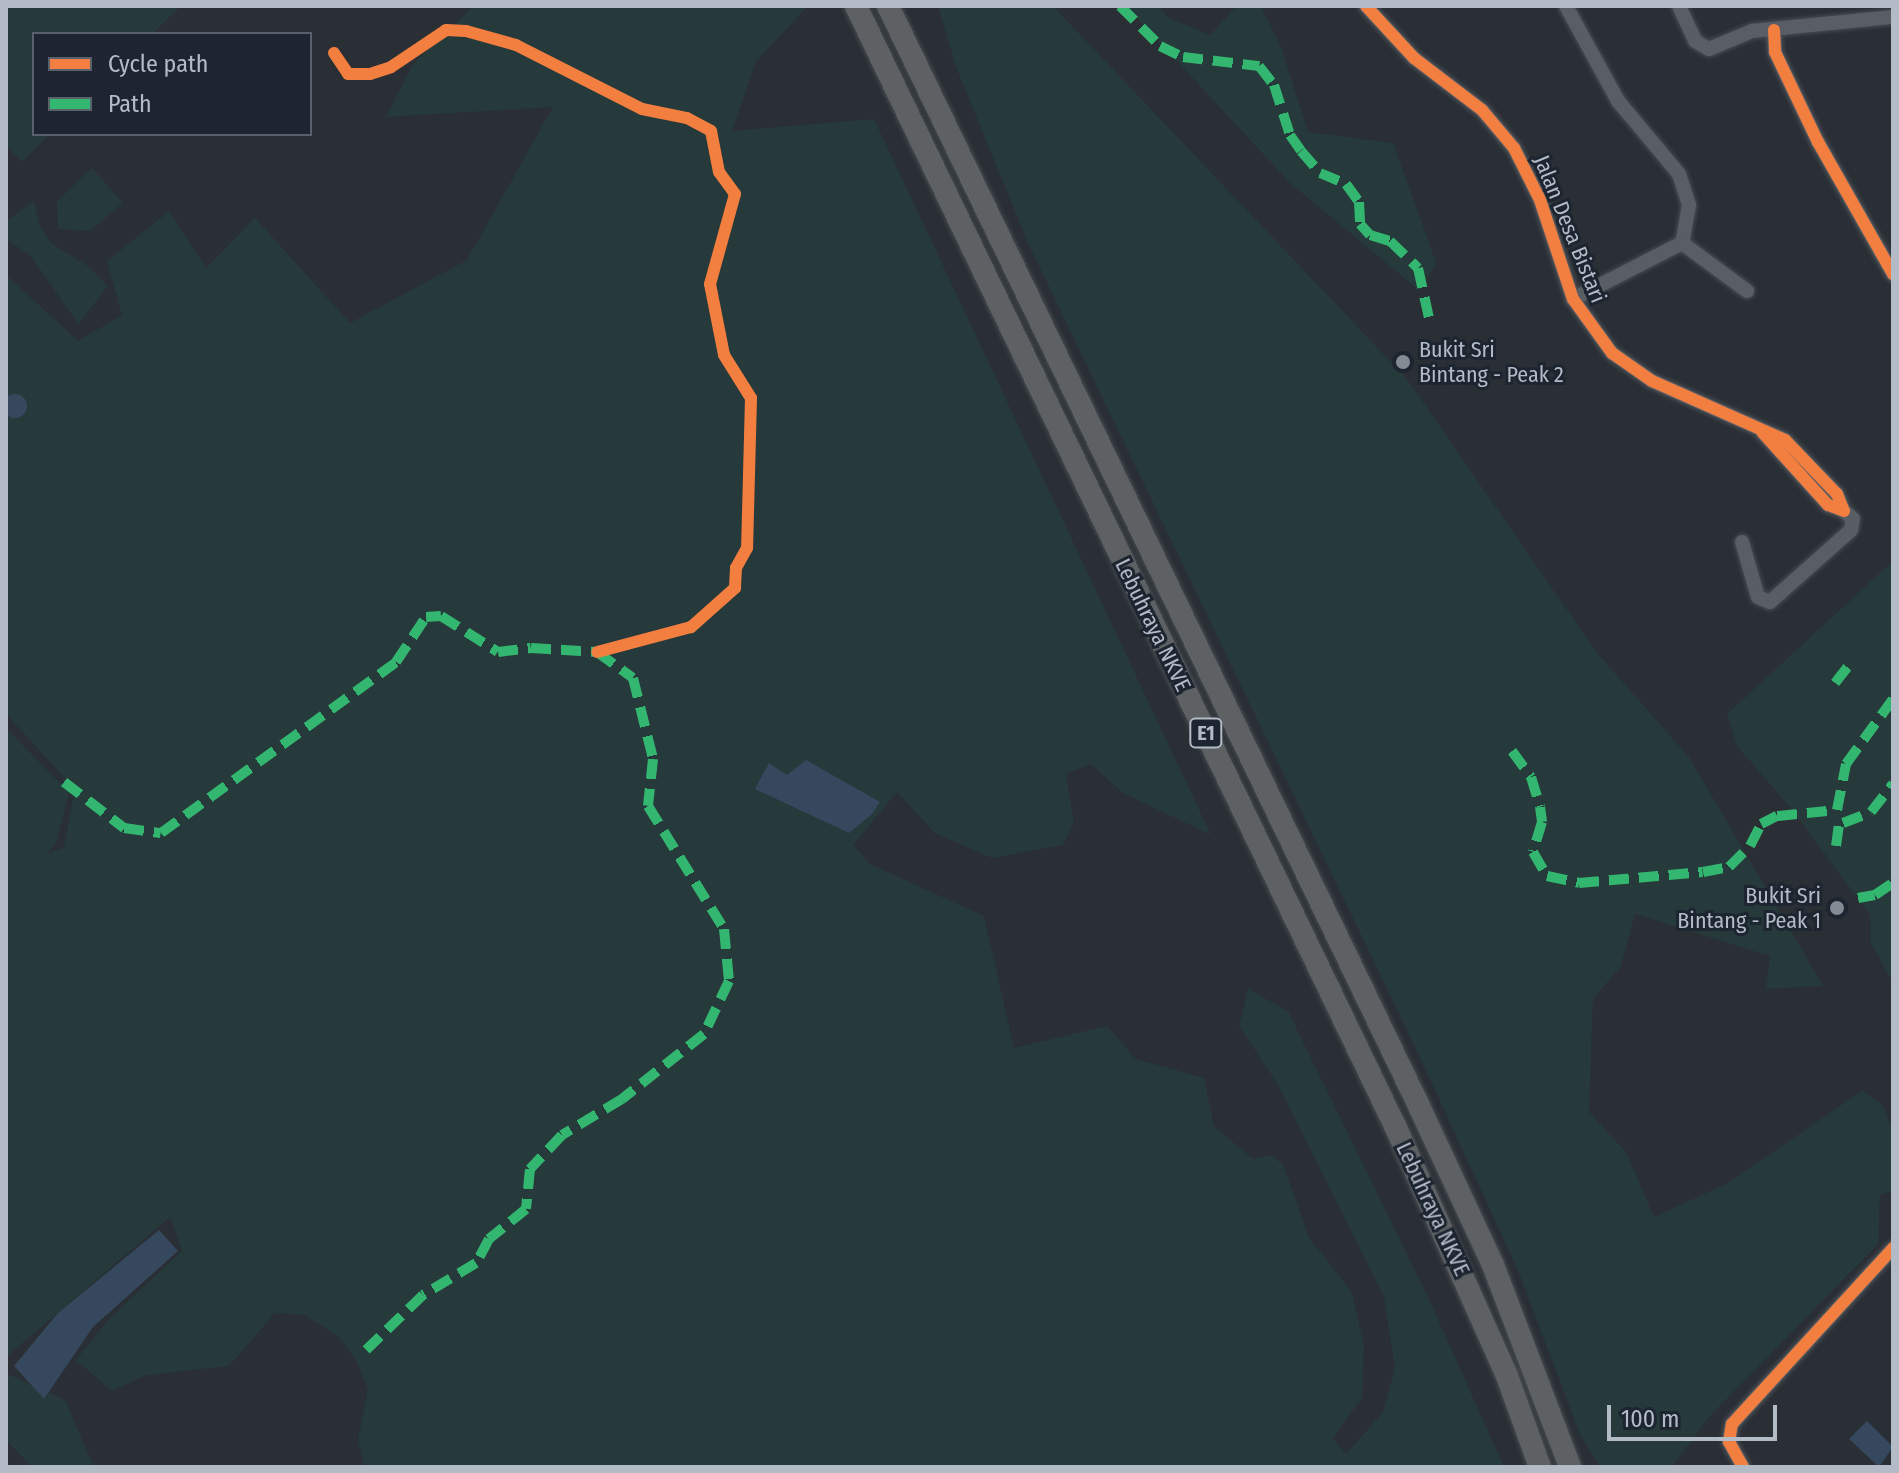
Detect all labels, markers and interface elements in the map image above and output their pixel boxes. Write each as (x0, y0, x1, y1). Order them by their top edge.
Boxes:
legend (32, 32, 312, 136)
text: Cycle path (108, 50, 208, 78)
text: Path (108, 90, 152, 118)
street label: Jalan Desa Bistari (1528, 151, 1612, 307)
place label: Bukit Sri Bintang - Peak 2 (1419, 336, 1564, 388)
marker: Bukit Sri Bintang - Peak 2 (1394, 353, 1412, 371)
street label: Lebuhraya NKVE (1109, 554, 1197, 696)
road number: E1 (1188, 717, 1224, 749)
place label: Bukit Sri Bintang - Peak 1 (1677, 882, 1821, 934)
marker: Bukit Sri Bintang - Peak 1 (1828, 899, 1846, 917)
street label: Lebuhraya NKVE (1391, 1138, 1475, 1280)
scale bar (1611, 1389, 1781, 1439)
text: 100 m (1621, 1405, 1679, 1433)

